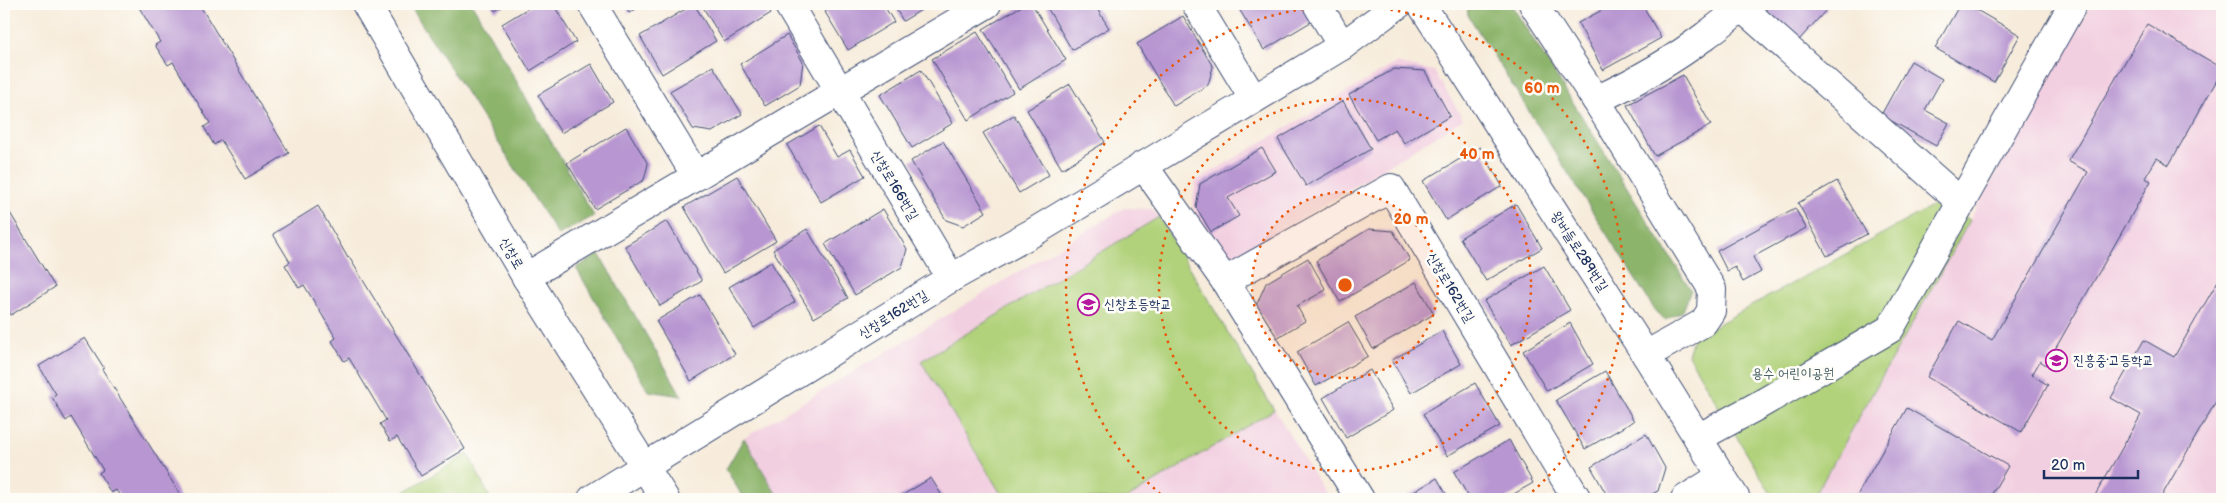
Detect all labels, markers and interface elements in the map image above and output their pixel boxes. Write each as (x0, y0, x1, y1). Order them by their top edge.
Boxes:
text: 60 m (1524, 79, 1560, 98)
text: 40 m (1459, 145, 1495, 164)
street label: 신창로166번길 (867, 147, 923, 224)
street label: 왕버들로289번길 (1547, 208, 1612, 295)
text: 20 m (1394, 210, 1429, 229)
street label: 신창로 (496, 234, 527, 272)
street label: 신창로162번길 (1423, 249, 1478, 326)
centre of rings (1336, 276, 1354, 294)
street label: 신창로162번길 (855, 286, 932, 342)
school or university icon: 신창초등학교 (1076, 292, 1100, 316)
place label: 신창초등학교 (1104, 296, 1172, 313)
school or university icon: 진흥중·고등학교 (2045, 348, 2069, 372)
place label: 진흥중·고등학교 (2073, 352, 2153, 369)
park label: 용수 어린이공원 (1752, 365, 1834, 382)
scale bar (2044, 448, 2137, 480)
text: 20 m (2051, 456, 2085, 475)

